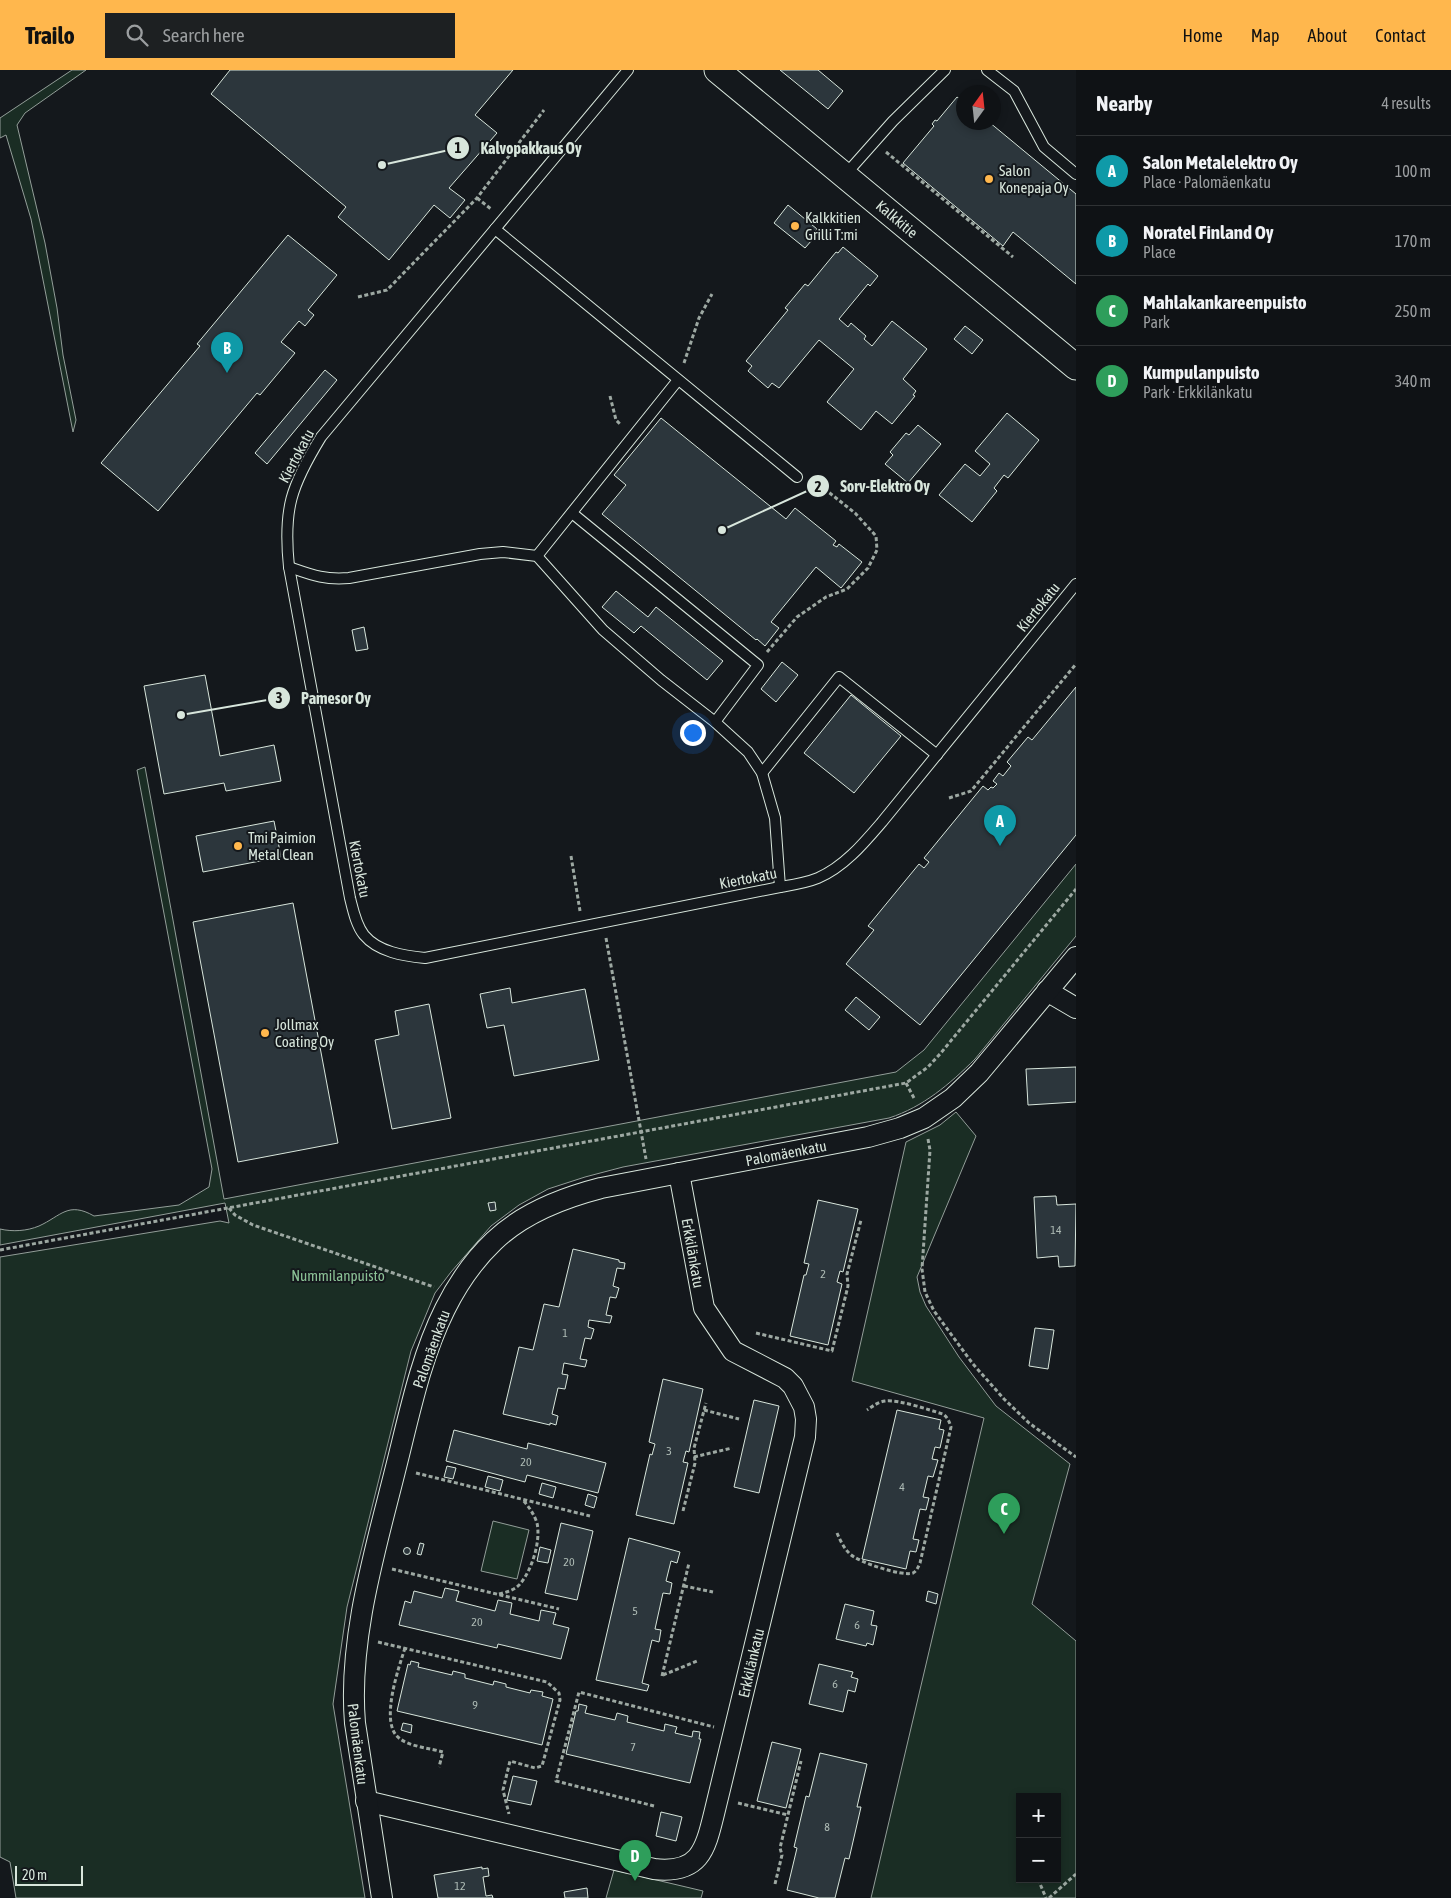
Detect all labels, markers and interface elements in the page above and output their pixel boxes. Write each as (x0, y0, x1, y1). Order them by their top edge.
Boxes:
search box (105, 13, 455, 58)
icon: search (123, 21, 151, 49)
text: Trailo (25, 22, 75, 49)
text: Search here (163, 24, 245, 46)
text: Home (1183, 25, 1223, 46)
text: Map (1251, 25, 1280, 46)
text: About (1308, 25, 1347, 46)
text: Contact (1375, 25, 1426, 46)
north arrow (956, 85, 1001, 130)
text: Nearby (1096, 91, 1152, 115)
text: 4 results (1381, 94, 1431, 112)
callout: Kalvopakkaus Oy (446, 133, 592, 164)
text: 1 (454, 139, 462, 156)
text: Kalvopakkaus Oy (480, 139, 582, 157)
text: Salon Metalelektro Oy (1143, 151, 1298, 173)
place label: Salon Konepaja Oy (999, 162, 1069, 196)
text: A (1108, 162, 1116, 180)
text: 100 m (1395, 162, 1431, 180)
marker: Salon Konepaja Oy (983, 173, 995, 185)
text: Place · Palomäenkatu (1143, 173, 1271, 191)
street label: Kalkkitie (873, 197, 921, 241)
place label: Kalkkitien Grilli T:mi (805, 209, 861, 243)
marker: Kalkkitien Grilli T:mi (789, 220, 801, 232)
text: Noratel Finland Oy (1143, 221, 1274, 243)
text: B (1108, 232, 1116, 250)
text: 170 m (1395, 232, 1431, 250)
text: Place (1143, 243, 1176, 261)
text: Mahlakankareenpuisto (1143, 291, 1307, 313)
text: C (1108, 302, 1116, 320)
text: 250 m (1395, 302, 1431, 320)
text: Park (1143, 313, 1170, 331)
pin: B (211, 332, 243, 373)
text: Kumpulanpuisto (1143, 361, 1260, 383)
text: D (1108, 372, 1116, 390)
text: 340 m (1395, 372, 1431, 390)
text: Park · Erkkilänkatu (1143, 383, 1253, 401)
street label: Kiertokatu (275, 426, 317, 486)
callout: Sorv-Elektro Oy (805, 471, 940, 502)
text: Sorv-Elektro Oy (840, 477, 930, 495)
text: 2 (814, 478, 822, 495)
street label: Kiertokatu (1013, 579, 1063, 635)
callout: Pamesor Oy (266, 683, 381, 714)
text: 3 (275, 689, 283, 706)
text: Pamesor Oy (301, 689, 371, 707)
your location (680, 720, 706, 746)
pin: A (984, 805, 1016, 846)
place label: Tmi Paimion Metal Clean (248, 829, 316, 863)
street label: Kiertokatu (346, 839, 374, 899)
marker: Tmi Paimion Metal Clean (232, 840, 244, 852)
street label: Kiertokatu (718, 864, 778, 892)
place label: Jollmax Coating Oy (275, 1016, 334, 1050)
marker: Jollmax Coating Oy (259, 1027, 271, 1039)
street label: Palomäenkatu (744, 1137, 828, 1169)
street label: Erkkilänkatu (679, 1217, 707, 1289)
house number: 14 (1050, 1223, 1062, 1237)
park label: Nummilanpuisto (291, 1267, 385, 1284)
house number: 2 (820, 1267, 826, 1281)
street label: Palomäenkatu (409, 1308, 453, 1390)
house number: 1 (562, 1326, 568, 1340)
house number: 3 (666, 1444, 672, 1458)
house number: 20 (520, 1455, 532, 1469)
house number: 4 (899, 1480, 905, 1494)
pin: C (988, 1493, 1020, 1534)
house number: 20 (563, 1555, 575, 1569)
house number: 5 (632, 1604, 638, 1618)
house number: 20 (471, 1615, 483, 1629)
house number: 6 (854, 1618, 860, 1632)
street label: Erkkilänkatu (735, 1627, 767, 1699)
house number: 6 (832, 1677, 838, 1691)
house number: 9 (472, 1698, 478, 1712)
street label: Palomäenkatu (345, 1702, 371, 1786)
house number: 7 (630, 1740, 636, 1754)
map controls (1016, 1793, 1061, 1883)
button: + (1016, 1793, 1061, 1838)
house number: 8 (824, 1820, 830, 1834)
button: − (1016, 1838, 1061, 1883)
pin: D (619, 1840, 651, 1881)
scale bar (15, 1863, 82, 1886)
text: 20 m (22, 1867, 47, 1883)
house number: 12 (454, 1879, 466, 1893)

